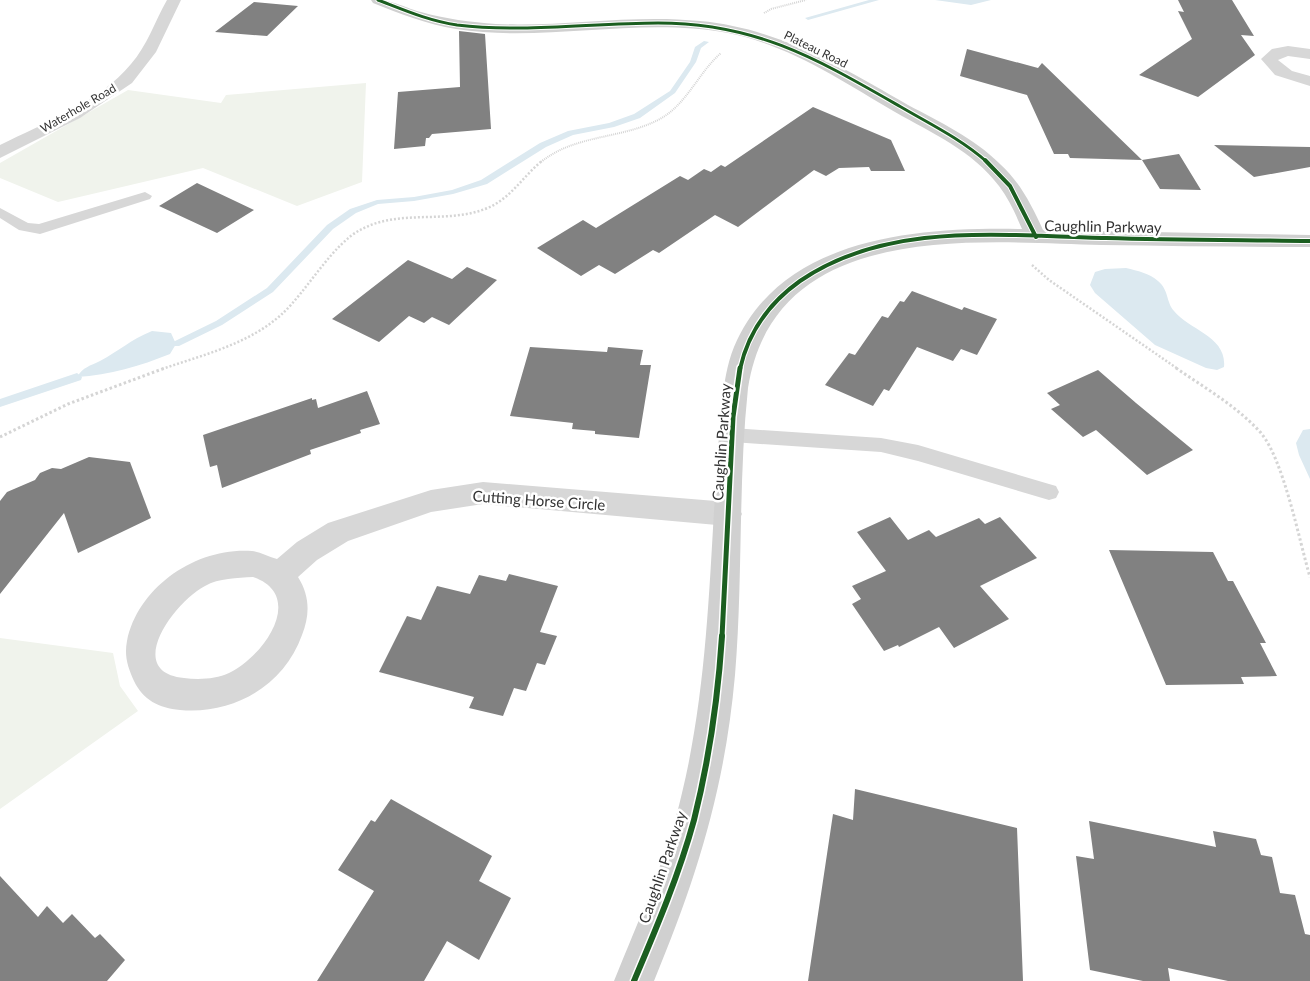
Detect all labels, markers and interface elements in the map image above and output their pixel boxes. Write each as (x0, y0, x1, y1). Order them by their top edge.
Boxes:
street label: Plateau Road (782, 27, 850, 71)
street label: Waterhole Road (37, 80, 119, 136)
street label: Caughlin Parkway (1044, 216, 1162, 236)
street label: Caughlin Parkway (708, 383, 734, 501)
street label: Cutting Horse Circle (472, 486, 606, 514)
street label: Caughlin Parkway (634, 808, 690, 925)

